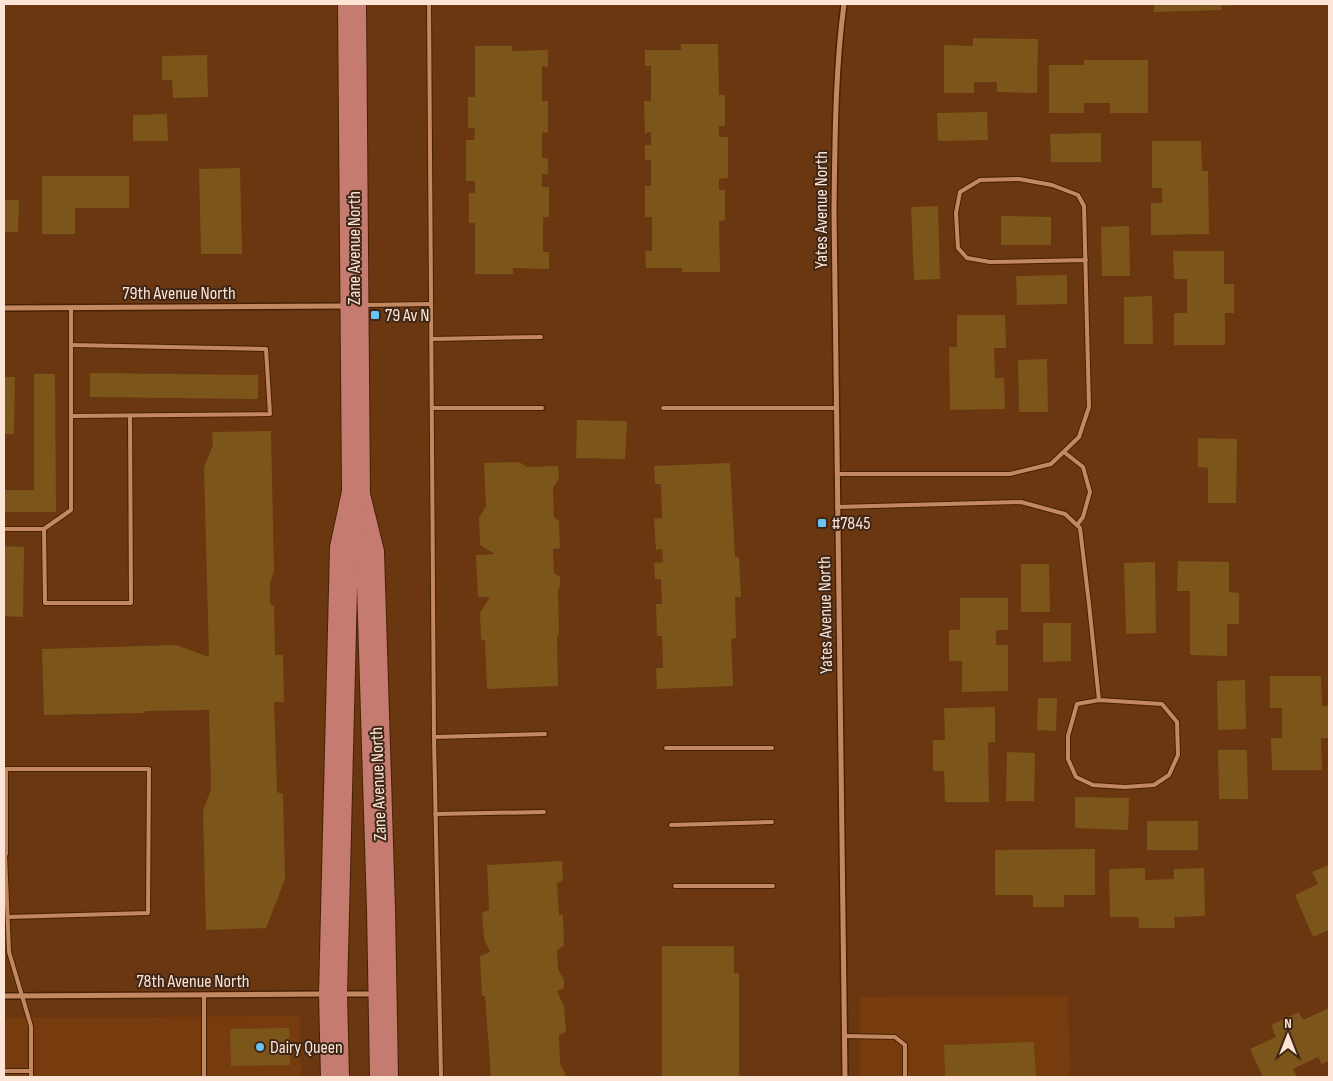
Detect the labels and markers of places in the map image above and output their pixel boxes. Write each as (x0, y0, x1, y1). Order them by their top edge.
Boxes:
place label: 79 Av N (385, 305, 430, 326)
marker: 79 Av N (369, 309, 381, 321)
place label: #7845 (832, 513, 870, 534)
marker: #7845 (816, 517, 828, 529)
place label: Dairy Queen (270, 1037, 343, 1058)
marker: Dairy Queen (254, 1041, 266, 1053)

